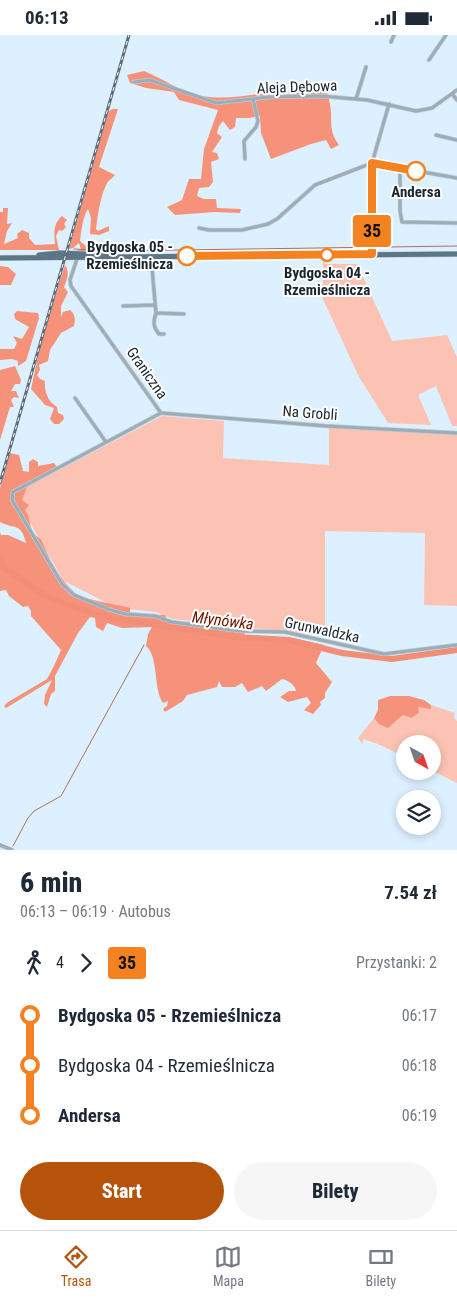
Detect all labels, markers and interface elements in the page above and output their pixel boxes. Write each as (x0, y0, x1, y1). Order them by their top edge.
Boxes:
text: 06:13 (25, 6, 69, 29)
street label: Aleja Dębowa (256, 77, 338, 97)
marker: Andersa (406, 161, 426, 181)
place label: Andersa (391, 183, 441, 201)
line badge: 35 (350, 215, 394, 247)
text: 35 (363, 220, 381, 241)
place label: Bydgoska 05 - Rzemieślnicza (86, 238, 173, 273)
marker: Bydgoska 05 - Rzemieślnicza (177, 246, 197, 266)
marker: Bydgoska 04 - Rzemieślnicza (320, 248, 334, 262)
place label: Bydgoska 04 - Rzemieślnicza (284, 264, 370, 299)
street label: Graniczna (123, 344, 171, 402)
street label: Na Grobli (282, 402, 338, 424)
water label: Młynówka (191, 607, 255, 634)
street label: Grunwaldzka (283, 613, 361, 647)
north arrow (396, 735, 441, 780)
map controls (396, 735, 441, 835)
button: layers (396, 790, 441, 835)
text: 6 min (20, 866, 82, 899)
text: 7.54 zł (384, 881, 437, 904)
text: 06:13 – 06:19 · Autobus (20, 902, 171, 921)
icon: walk (20, 949, 48, 977)
icon: forward (72, 949, 100, 977)
text: 35 (118, 952, 136, 973)
text: 4 (56, 953, 64, 972)
text: Przystanki: 2 (356, 953, 437, 972)
text: Bydgoska 05 - Rzemieślnicza (58, 1004, 281, 1027)
text: 06:17 (402, 1006, 437, 1025)
text: Bydgoska 04 - Rzemieślnicza (58, 1054, 275, 1077)
text: 06:18 (402, 1056, 437, 1075)
text: Andersa (58, 1104, 121, 1127)
text: 06:19 (402, 1106, 437, 1125)
button: Start (20, 1162, 224, 1220)
button: Bilety (234, 1162, 437, 1220)
tab: Trasa (61, 1243, 91, 1289)
tab: Mapa (213, 1243, 244, 1289)
tab: Bilety (366, 1243, 396, 1289)

